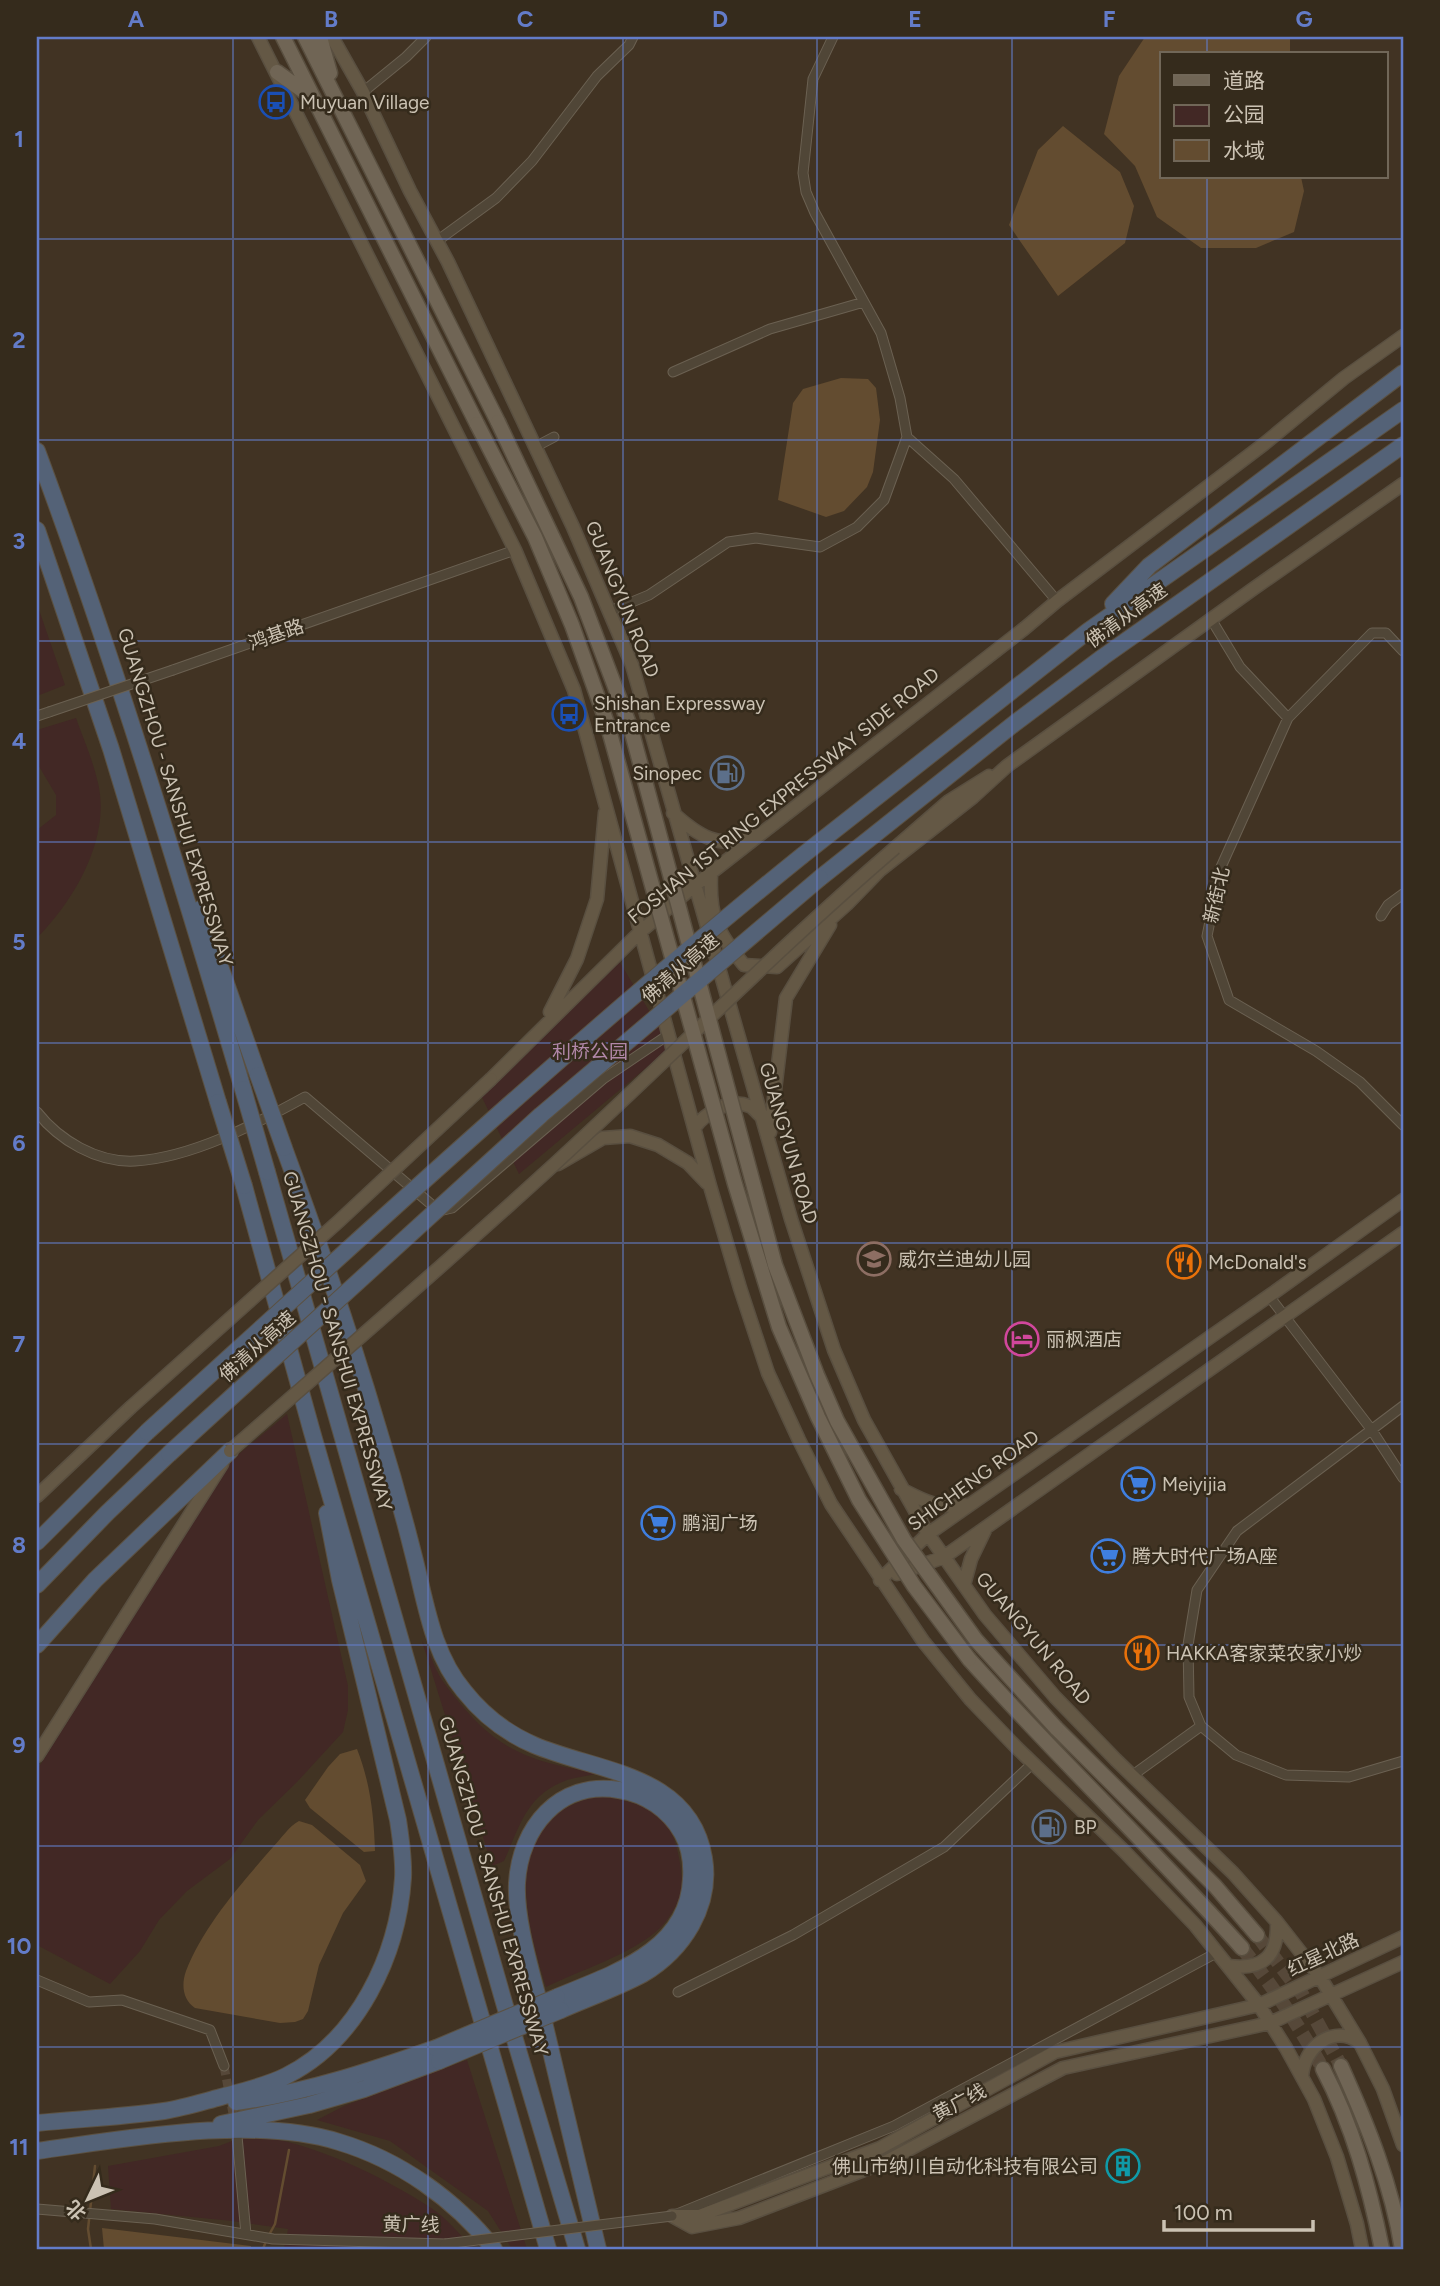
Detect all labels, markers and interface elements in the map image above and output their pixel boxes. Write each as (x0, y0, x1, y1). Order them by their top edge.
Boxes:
text: A (128, 5, 145, 33)
text: B (324, 5, 338, 33)
text: C (517, 5, 534, 33)
text: D (712, 5, 728, 33)
text: E (908, 5, 922, 33)
text: F (1103, 5, 1116, 33)
text: G (1295, 5, 1313, 33)
legend (1160, 52, 1388, 178)
text: 道路 (1223, 68, 1265, 93)
bus stop icon: Muyuan Village (257, 83, 295, 121)
place label: Muyuan Village (300, 91, 429, 114)
text: 公园 (1223, 102, 1265, 127)
text: 1 (14, 125, 24, 153)
text: 水域 (1223, 138, 1265, 163)
text: 2 (12, 326, 26, 354)
street label: GUANGYUN ROAD (581, 518, 664, 681)
text: 3 (13, 527, 25, 555)
street label: 佛清从高速 (1081, 578, 1171, 653)
street label: 鸿基路 (245, 614, 307, 655)
street label: GUANGZHOU - SANSHUI EXPRESSWAY (113, 625, 238, 970)
street label: FOSHAN 1ST RING EXPRESSWAY SIDE ROAD (623, 662, 944, 928)
place label: Shishan Expressway Entrance (594, 692, 765, 737)
bus stop icon: Shishan Expressway Entrance (550, 695, 588, 733)
text: 4 (12, 727, 26, 755)
fuel station icon: Sinopec (708, 754, 746, 792)
place label: Sinopec (632, 762, 702, 785)
street label: 新街北 (1199, 865, 1234, 925)
text: 5 (12, 928, 26, 956)
street label: 佛清从高速 (637, 929, 724, 1008)
park label: 利桥公园 (552, 1040, 628, 1063)
street label: GUANGYUN ROAD (754, 1060, 823, 1226)
text: 6 (12, 1129, 26, 1157)
street label: GUANGZHOU - SANSHUI EXPRESSWAY (278, 1169, 397, 1514)
school or university icon: 威尔兰迪幼儿园 (855, 1240, 893, 1278)
restaurant icon: McDonald's (1165, 1243, 1203, 1281)
place label: 威尔兰迪幼儿园 (898, 1248, 1031, 1271)
place label: McDonald's (1208, 1251, 1307, 1274)
street label: 佛清从高速 (214, 1306, 300, 1387)
hotel icon: 丽枫酒店 (1003, 1320, 1041, 1358)
place label: 丽枫酒店 (1046, 1328, 1122, 1351)
text: 7 (13, 1330, 26, 1358)
street label: SHICHENG ROAD (903, 1425, 1043, 1536)
supermarket icon: Meiyijia (1119, 1465, 1157, 1503)
place label: Meiyijia (1162, 1473, 1226, 1496)
supermarket icon: 鹏润广场 (639, 1504, 677, 1542)
place label: 鹏润广场 (682, 1512, 758, 1535)
text: 8 (12, 1531, 26, 1559)
supermarket icon: 腾大时代广场A座 (1089, 1537, 1127, 1575)
place label: 腾大时代广场A座 (1132, 1545, 1278, 1568)
street label: GUANGYUN ROAD (971, 1567, 1096, 1710)
restaurant icon: HAKKA客家菜农家小炒 (1123, 1634, 1161, 1672)
place label: HAKKA客家菜农家小炒 (1166, 1642, 1362, 1665)
street label: GUANGZHOU - SANSHUI EXPRESSWAY (434, 1714, 553, 2059)
text: 9 (12, 1731, 26, 1759)
fuel station icon: BP (1030, 1808, 1068, 1846)
place label: BP (1074, 1816, 1097, 1839)
street label: 红星北路 (1284, 1928, 1363, 1981)
text: 10 (7, 1932, 31, 1960)
street label: 黄广线 (929, 2079, 990, 2126)
text: 11 (9, 2133, 29, 2161)
building icon: 佛山市纳川自动化科技有限公司 (1104, 2147, 1142, 2185)
place label: 佛山市纳川自动化科技有限公司 (832, 2155, 1098, 2178)
north arrow (52, 2164, 122, 2234)
scale bar (1164, 2188, 1312, 2232)
text: 北 (61, 2195, 91, 2225)
text: 100 m (1174, 2200, 1233, 2225)
street label: 黄广线 (382, 2213, 440, 2236)

